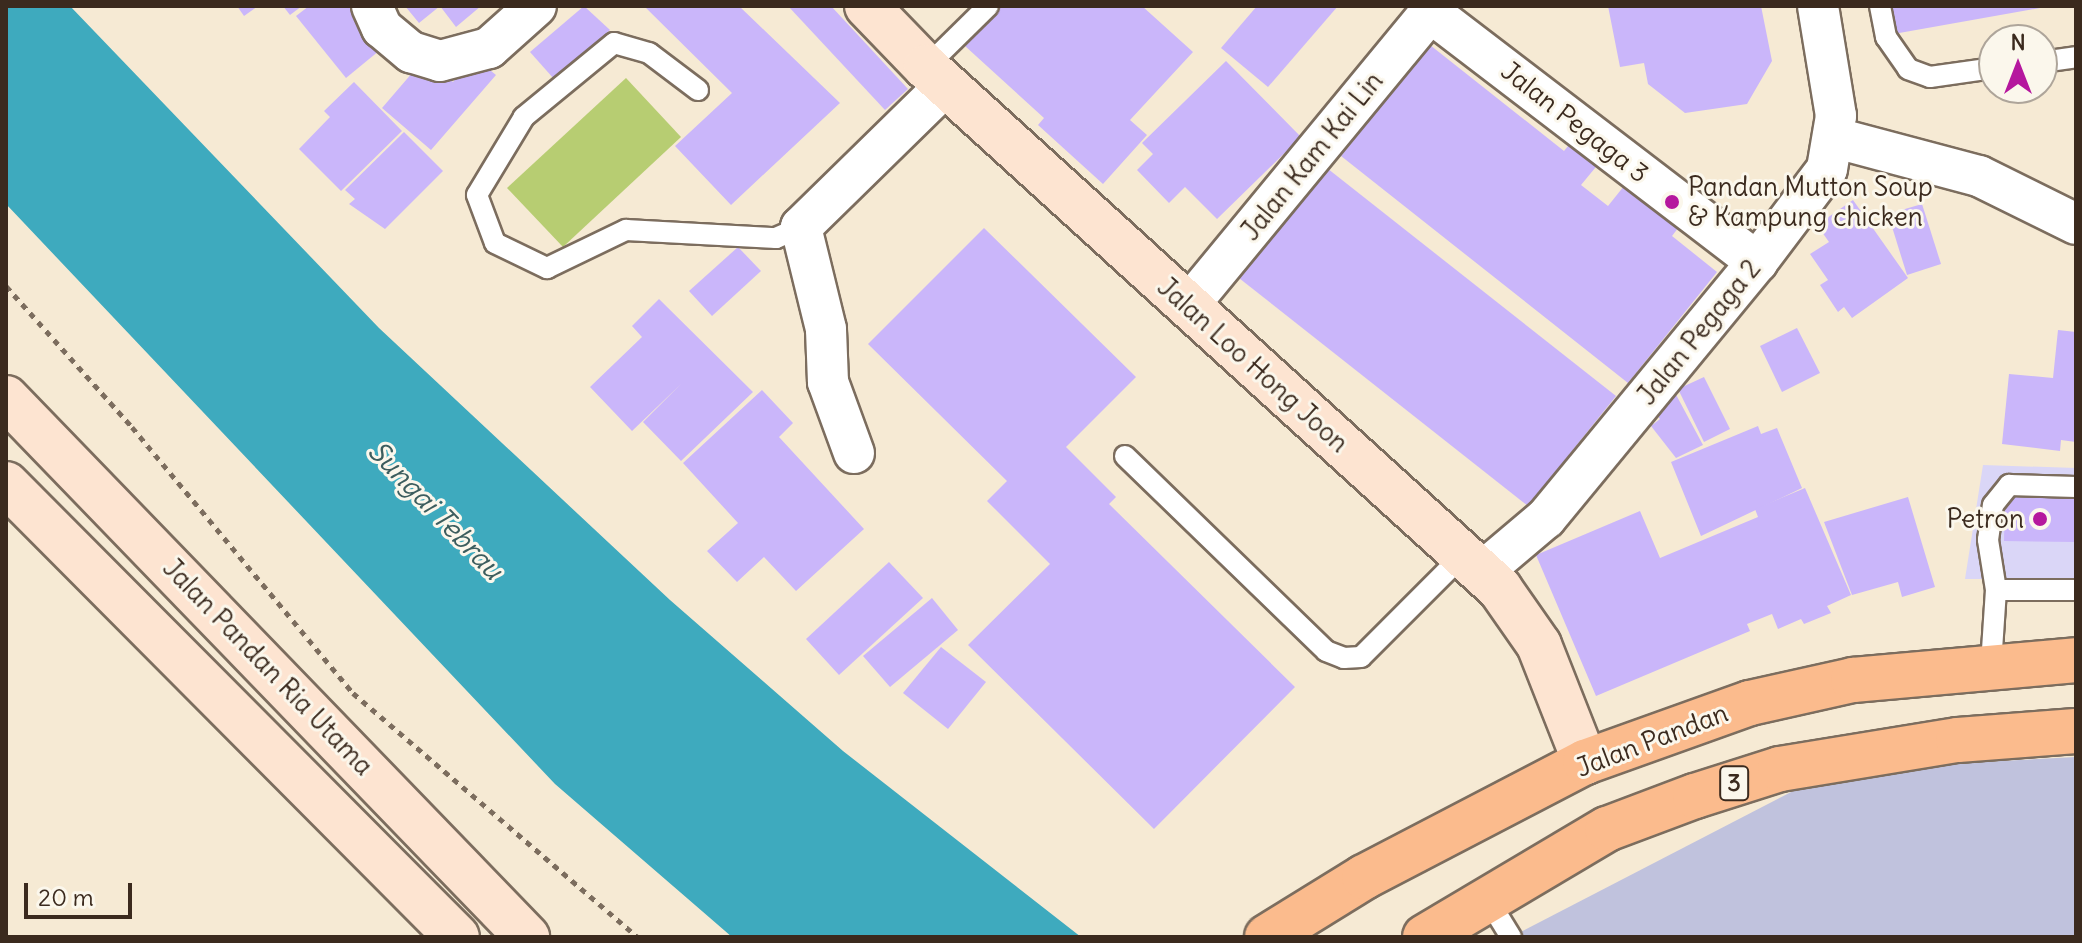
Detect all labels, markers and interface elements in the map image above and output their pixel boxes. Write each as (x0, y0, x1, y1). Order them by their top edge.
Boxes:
north arrow (1978, 24, 2058, 104)
text: N (2010, 28, 2026, 56)
street label: Jalan Pegaga 3 (1495, 55, 1655, 189)
street label: Jalan Kam Kai Lin (1235, 66, 1389, 246)
place label: Pandan Mutton Soup & Kampung chicken (1688, 171, 1933, 232)
marker: Pandan Mutton Soup & Kampung chicken (1663, 193, 1681, 211)
street label: Jalan Pegaga 2 (1631, 253, 1767, 411)
street label: Jalan Loo Hong Joon (1151, 271, 1355, 459)
water label: Sungai Tebrau (362, 434, 510, 586)
place label: Petron (1947, 503, 2024, 535)
marker: Petron (2031, 510, 2049, 528)
street label: Jalan Pandan Ria Utama (157, 552, 379, 782)
street label: Jalan Pandan (1572, 697, 1732, 783)
road number: 3 (1718, 763, 1750, 803)
scale bar (28, 867, 136, 917)
text: 20 m (38, 882, 94, 912)

